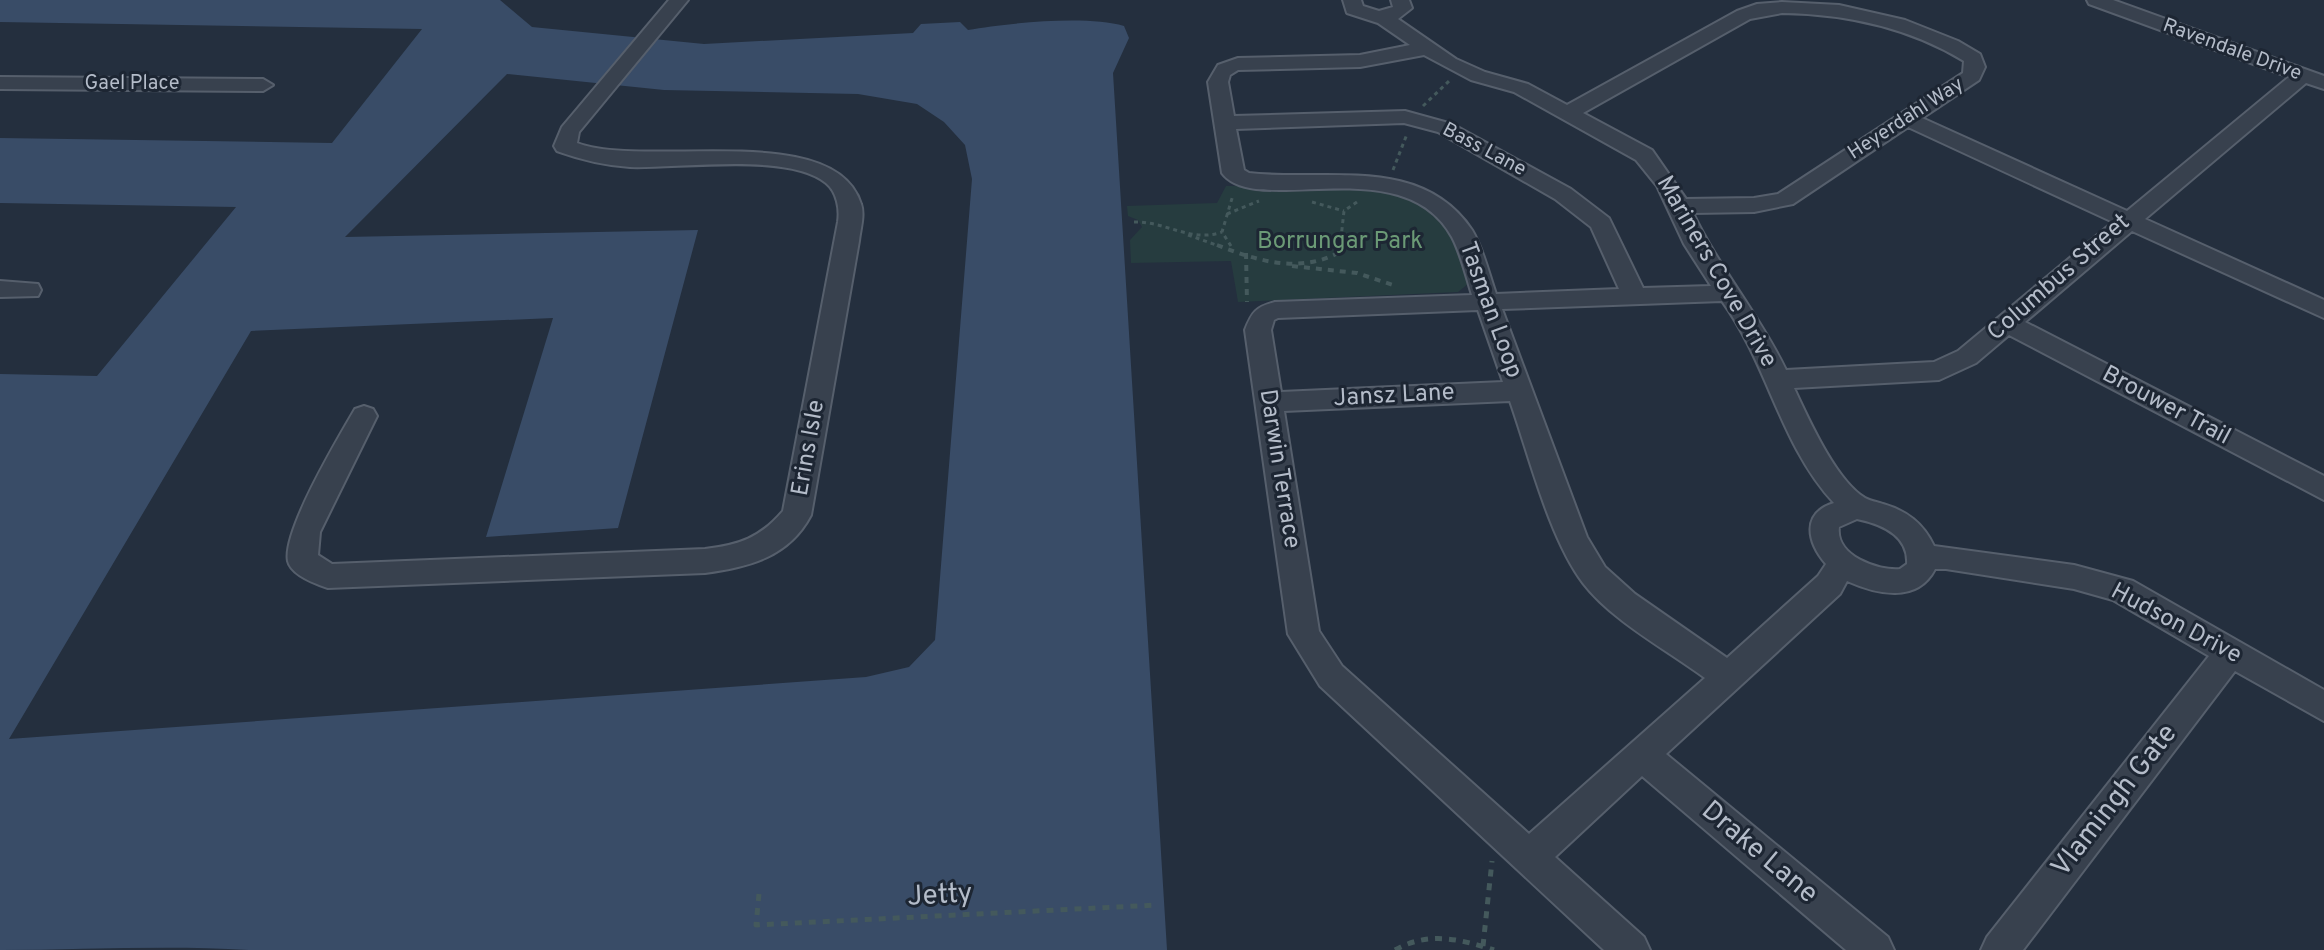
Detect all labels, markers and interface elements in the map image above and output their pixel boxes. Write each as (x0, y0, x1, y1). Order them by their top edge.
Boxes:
street label: Ravendale Drive (2159, 13, 2305, 87)
street label: Gael Place (85, 71, 179, 97)
street label: Heyerdahl Way (1843, 72, 1969, 166)
street label: Bass Lane (1437, 117, 1531, 183)
street label: Mariners Cove Drive (1649, 171, 1783, 373)
street label: Columbus Street (1981, 208, 2137, 348)
park label: Borrungar Park (1257, 227, 1423, 257)
street label: Tasman Loop (1451, 238, 1529, 382)
street label: Brouwer Trail (2097, 360, 2235, 452)
street label: Jansz Lane (1333, 378, 1455, 414)
street label: Darwin Terrace (1252, 387, 1306, 551)
street label: Erins Isle (786, 398, 832, 498)
street label: Hudson Drive (2105, 577, 2247, 671)
street label: Vlamingh Gate (2044, 717, 2186, 885)
street label: Drake Lane (1693, 794, 1825, 912)
street label: Jetty (907, 876, 973, 916)

